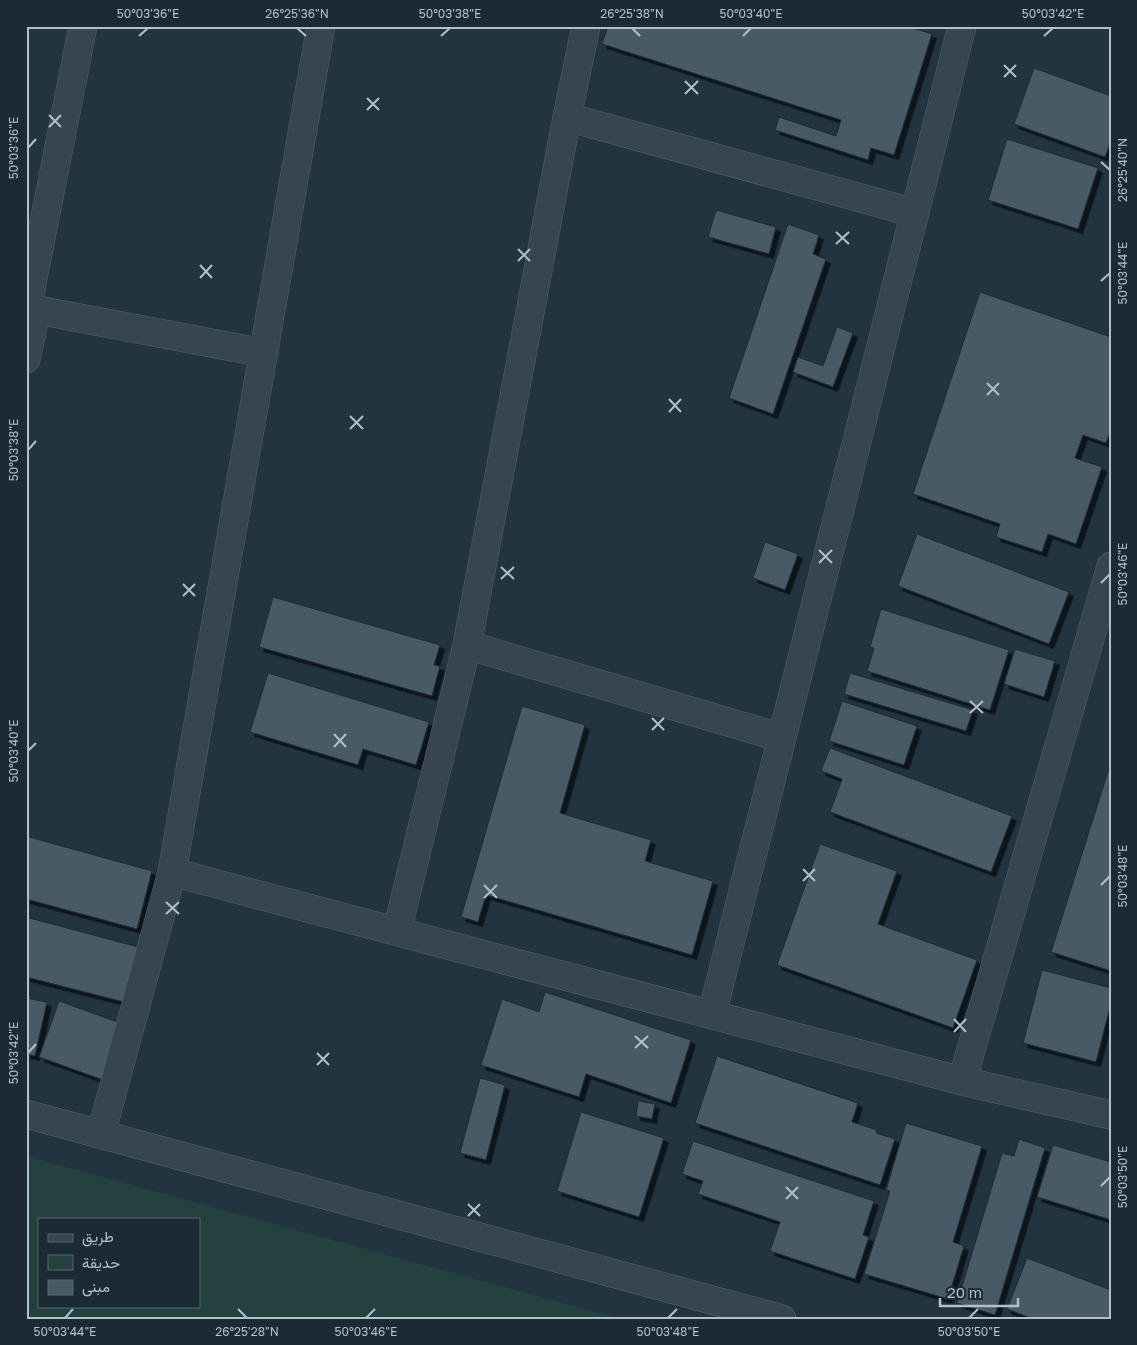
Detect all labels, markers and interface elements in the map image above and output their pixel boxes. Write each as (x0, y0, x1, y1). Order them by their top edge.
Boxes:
text: 50°03'36"E (117, 6, 179, 21)
text: 26°25'36"N (265, 6, 329, 21)
text: 50°03'38"E (419, 6, 481, 21)
text: 26°25'38"N (600, 6, 664, 21)
text: 50°03'40"E (720, 6, 782, 21)
text: 50°03'42"E (1022, 6, 1084, 21)
text: 50°03'36"E (6, 117, 21, 179)
text: 26°25'40"N (1115, 138, 1130, 202)
text: 50°03'44"E (1115, 242, 1130, 304)
text: 50°03'38"E (6, 419, 21, 481)
text: 50°03'46"E (1115, 543, 1130, 605)
text: 50°03'40"E (6, 720, 21, 782)
text: 50°03'48"E (1115, 845, 1130, 907)
text: 50°03'42"E (6, 1022, 21, 1084)
text: 50°03'50"E (1115, 1146, 1130, 1208)
legend (38, 1218, 200, 1308)
text: طريق (82, 1227, 114, 1247)
text: حديقة (82, 1253, 120, 1272)
scale bar (940, 1275, 1017, 1307)
text: مبنى (82, 1277, 110, 1297)
text: 20 m (947, 1283, 982, 1301)
text: 50°03'44"E (34, 1324, 96, 1339)
text: 26°25'28"N (215, 1324, 279, 1339)
text: 50°03'46"E (335, 1324, 397, 1339)
text: 50°03'48"E (637, 1324, 699, 1339)
text: 50°03'50"E (938, 1324, 1000, 1339)

